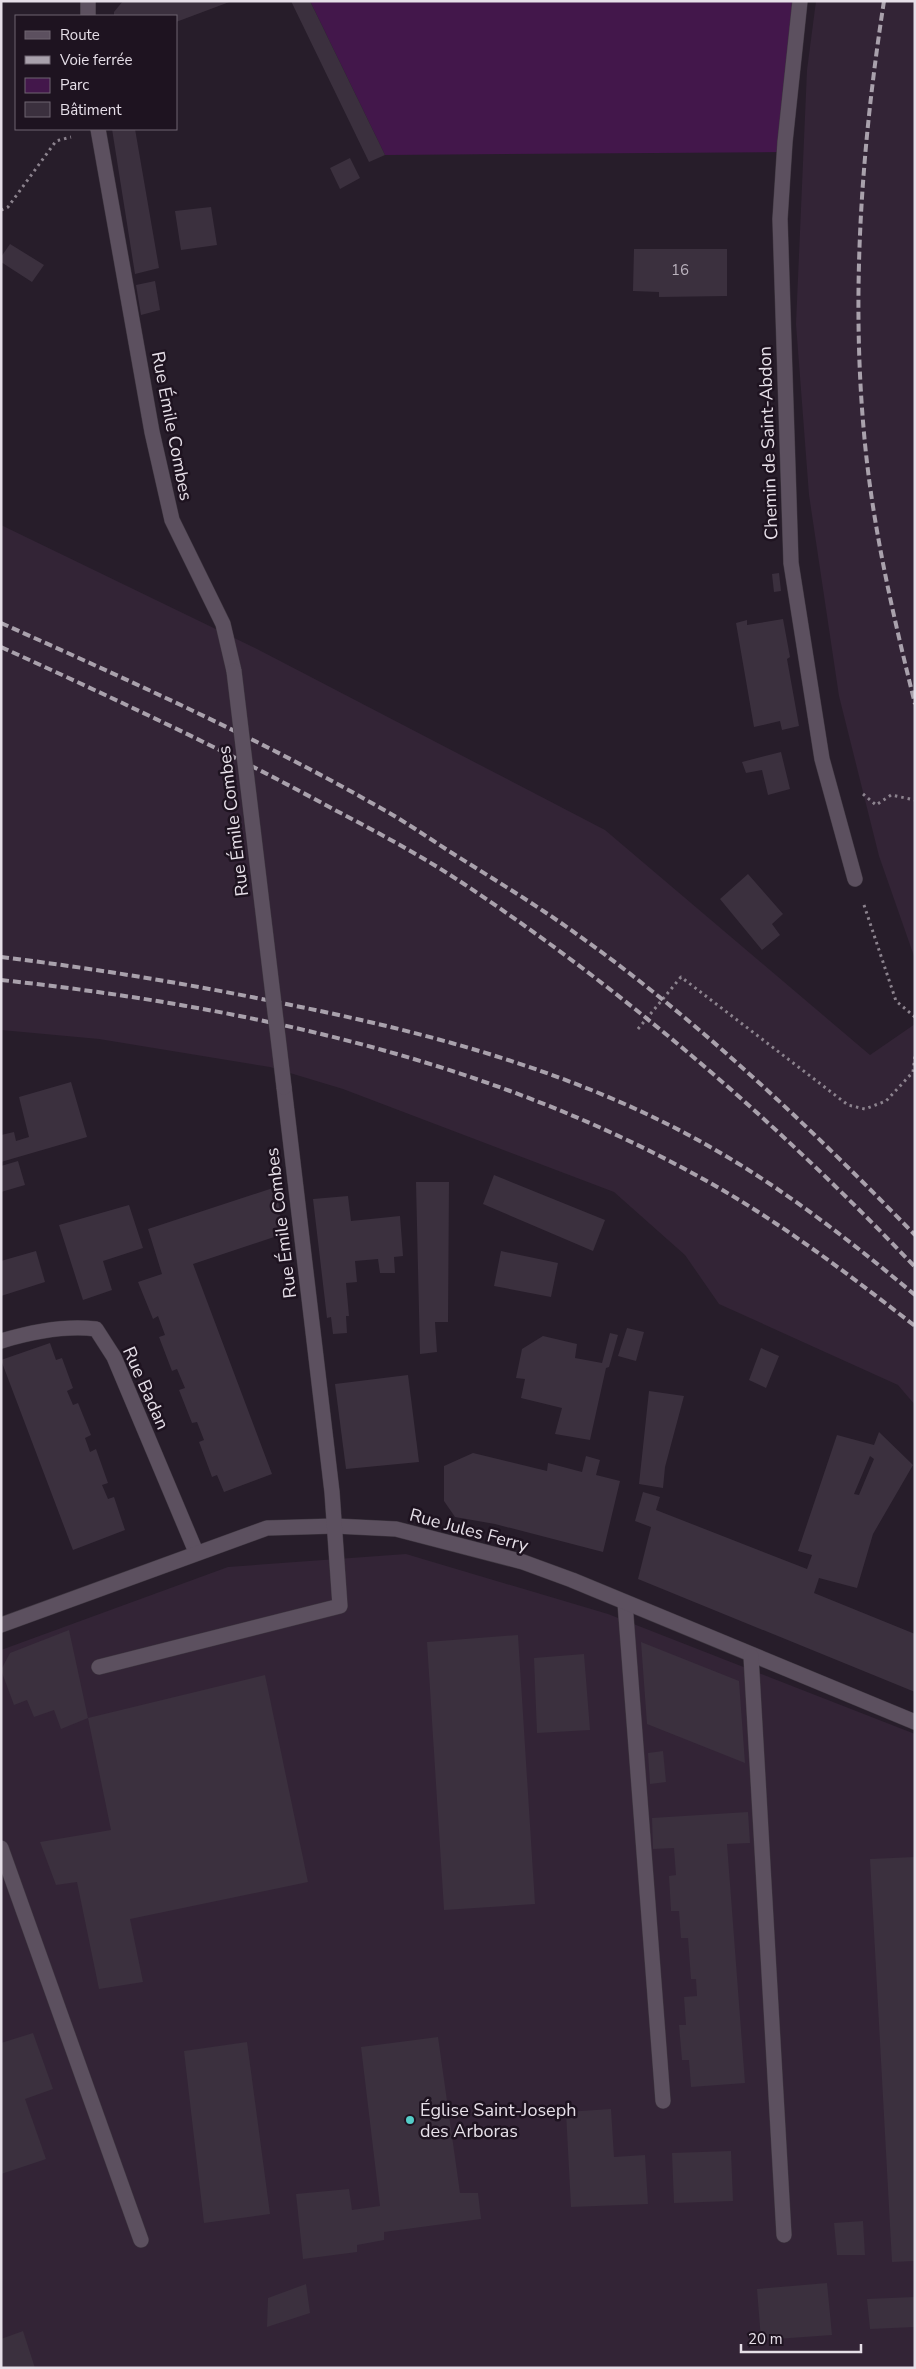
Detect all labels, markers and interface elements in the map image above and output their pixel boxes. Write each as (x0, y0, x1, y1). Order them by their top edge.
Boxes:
legend (15, 15, 178, 130)
text: Route (60, 25, 100, 45)
text: Voie ferrée (59, 50, 132, 70)
text: Parc (60, 75, 89, 95)
text: Bâtiment (60, 100, 122, 120)
house number: 16 (671, 260, 689, 280)
street label: Chemin de Saint-Abdon (753, 346, 783, 540)
street label: Rue Émile Combes (146, 349, 198, 503)
street label: Rue Émile Combes (212, 744, 254, 898)
street label: Rue Émile Combes (260, 1146, 302, 1300)
street label: Rue Badan (117, 1343, 175, 1433)
street label: Rue Jules Ferry (407, 1503, 532, 1558)
place label: Église Saint-Joseph des Arboras (420, 2098, 576, 2143)
marker: Église Saint-Joseph des Arboras (404, 2114, 416, 2126)
scale bar (741, 2322, 861, 2354)
text: 20 m (748, 2329, 783, 2349)

